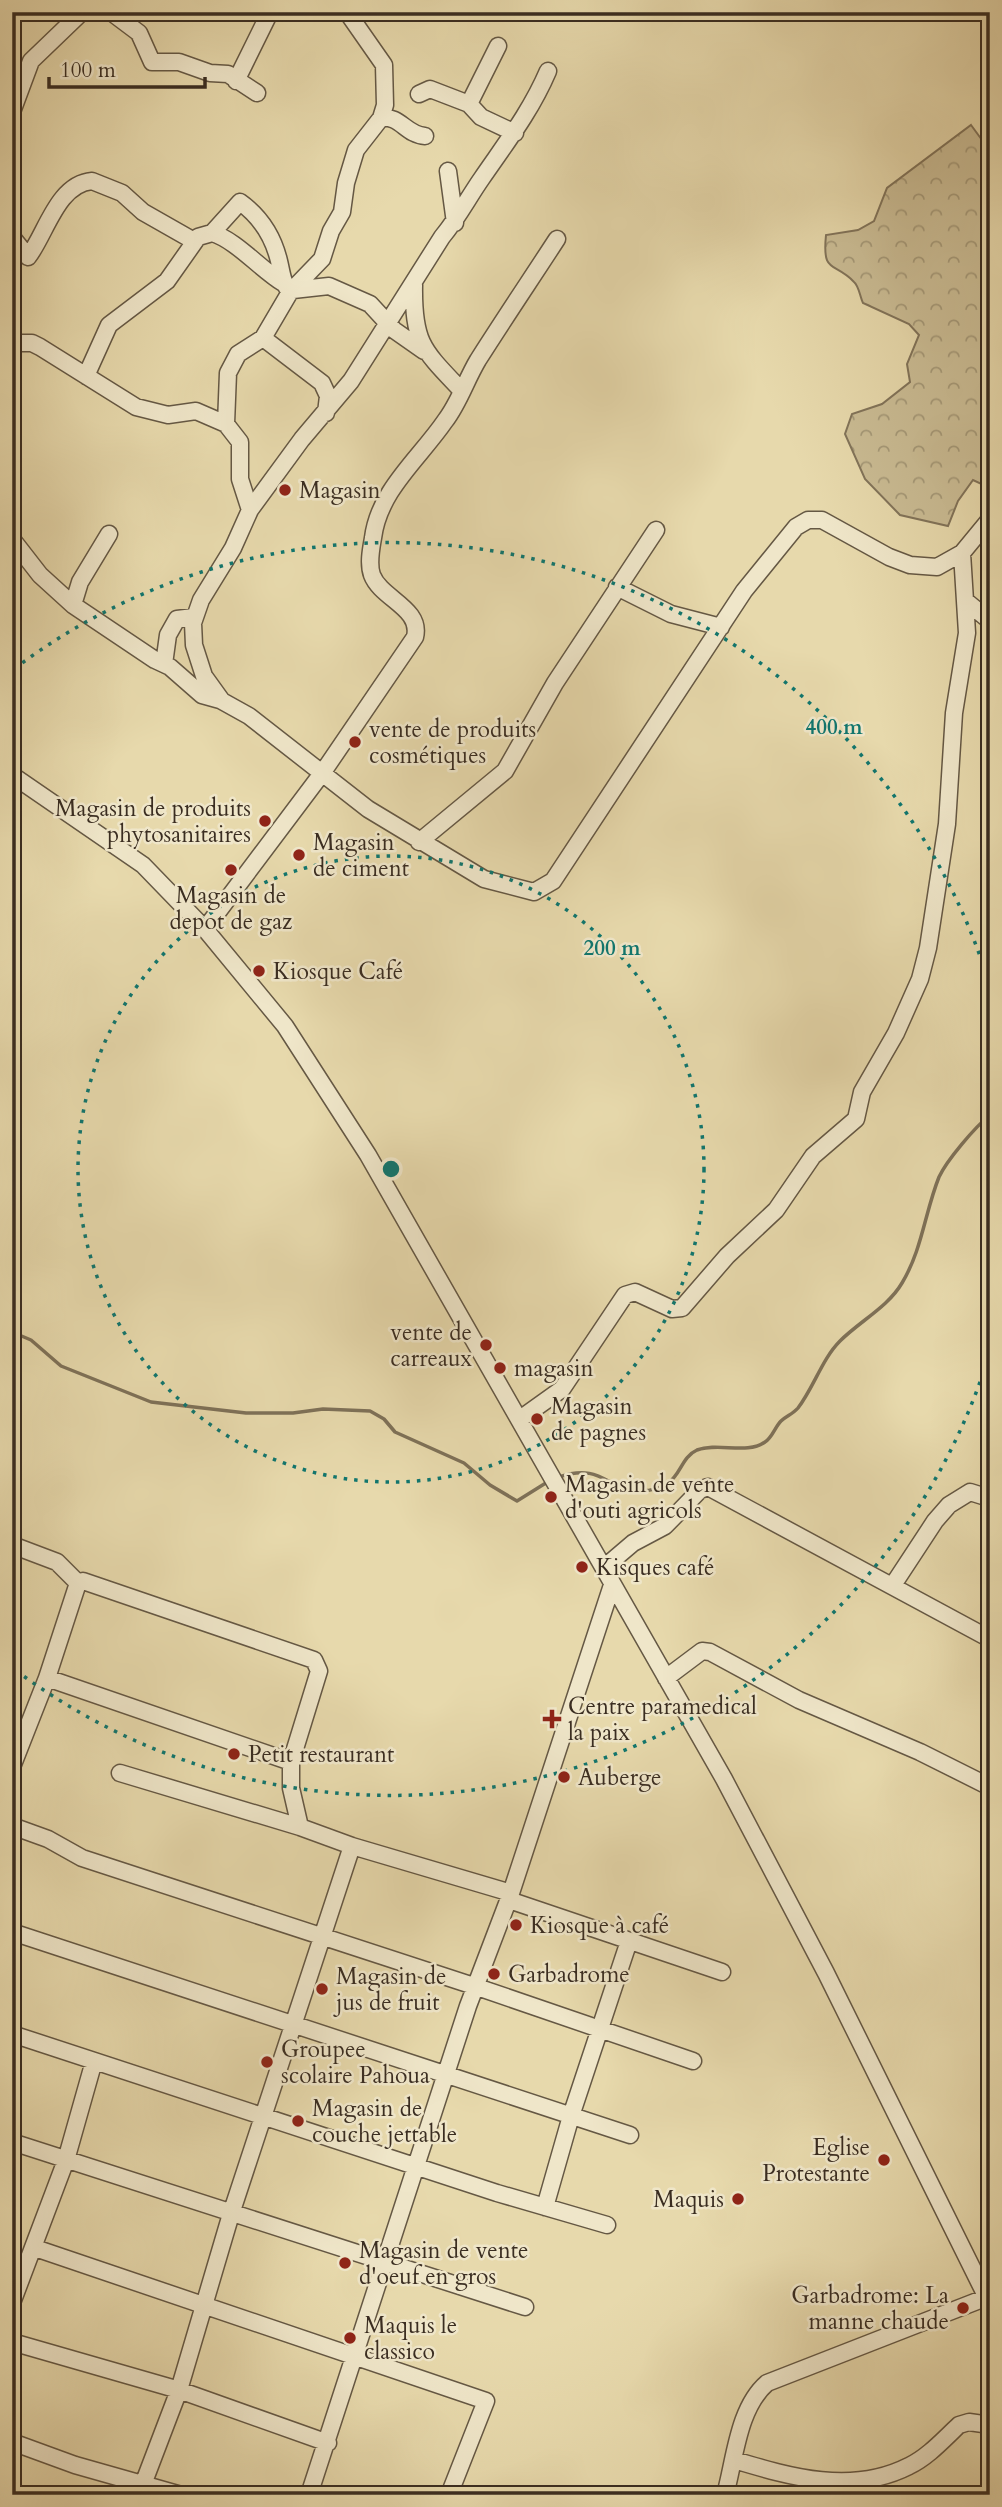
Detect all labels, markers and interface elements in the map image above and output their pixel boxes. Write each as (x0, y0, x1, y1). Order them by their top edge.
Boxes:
scale bar (49, 46, 205, 90)
text: 100 m (60, 56, 116, 85)
place label: Magasin (299, 475, 381, 506)
marker: Magasin (277, 482, 293, 498)
text: 400 m (805, 713, 863, 742)
place label: vente de produits cosmétiques (369, 714, 536, 771)
marker: vente de produits cosmétiques (347, 734, 363, 750)
place label: Magasin de produits phytosanitaires (55, 793, 251, 850)
marker: Magasin de produits phytosanitaires (257, 813, 273, 829)
place label: Magasin de ciment (313, 827, 409, 884)
marker: Magasin de ciment (291, 847, 307, 863)
marker: Magasin de depot de gaz (223, 862, 239, 878)
place label: Magasin de depot de gaz (170, 880, 292, 937)
text: 200 m (583, 934, 641, 963)
place label: Kiosque Café (273, 956, 403, 987)
marker: Kiosque Café (251, 963, 267, 979)
centre of rings (379, 1157, 403, 1181)
place label: vente de carreaux (390, 1317, 473, 1374)
marker: vente de carreaux (478, 1337, 494, 1353)
place label: magasin (514, 1353, 593, 1384)
marker: magasin (492, 1360, 508, 1376)
place label: Magasin de pagnes (551, 1391, 646, 1448)
marker: Magasin de pagnes (529, 1411, 545, 1427)
place label: Magasin de vente d'outi agricols (565, 1469, 735, 1526)
marker: Magasin de vente d'outi agricols (543, 1489, 559, 1505)
place label: Kisques café (596, 1552, 714, 1583)
marker: Kisques café (574, 1559, 590, 1575)
place label: Centre paramedical la paix (568, 1691, 757, 1748)
marker: Centre paramedical la paix (542, 1709, 562, 1729)
place label: Petit restaurant (248, 1739, 394, 1770)
marker: Petit restaurant (226, 1746, 242, 1762)
place label: Auberge (578, 1762, 662, 1793)
marker: Auberge (556, 1769, 572, 1785)
place label: Kiosque à café (530, 1910, 669, 1941)
marker: Kiosque à café (508, 1917, 524, 1933)
place label: Garbadrome (508, 1959, 630, 1990)
place label: Magasin de jus de fruit (333, 1961, 447, 2018)
marker: Garbadrome (486, 1966, 502, 1982)
marker: Magasin de jus de fruit (314, 1981, 330, 1997)
place label: Groupee scolaire Pahoua (281, 2034, 430, 2091)
marker: Groupee scolaire Pahoua (259, 2054, 275, 2070)
place label: Magasin de couche jettable (312, 2093, 457, 2150)
marker: Magasin de couche jettable (290, 2113, 306, 2129)
place label: Eglise Protestante (762, 2132, 870, 2189)
marker: Eglise Protestante (876, 2152, 892, 2168)
place label: Maquis (653, 2184, 724, 2215)
marker: Maquis (730, 2191, 746, 2207)
place label: Magasin de vente d'oeuf en gros (359, 2235, 529, 2292)
marker: Magasin de vente d'oeuf en gros (337, 2255, 353, 2271)
place label: Garbadrome: La manne chaude (791, 2280, 949, 2337)
marker: Garbadrome: La manne chaude (955, 2300, 971, 2316)
place label: Maquis le classico (364, 2310, 457, 2367)
marker: Maquis le classico (342, 2330, 358, 2346)

